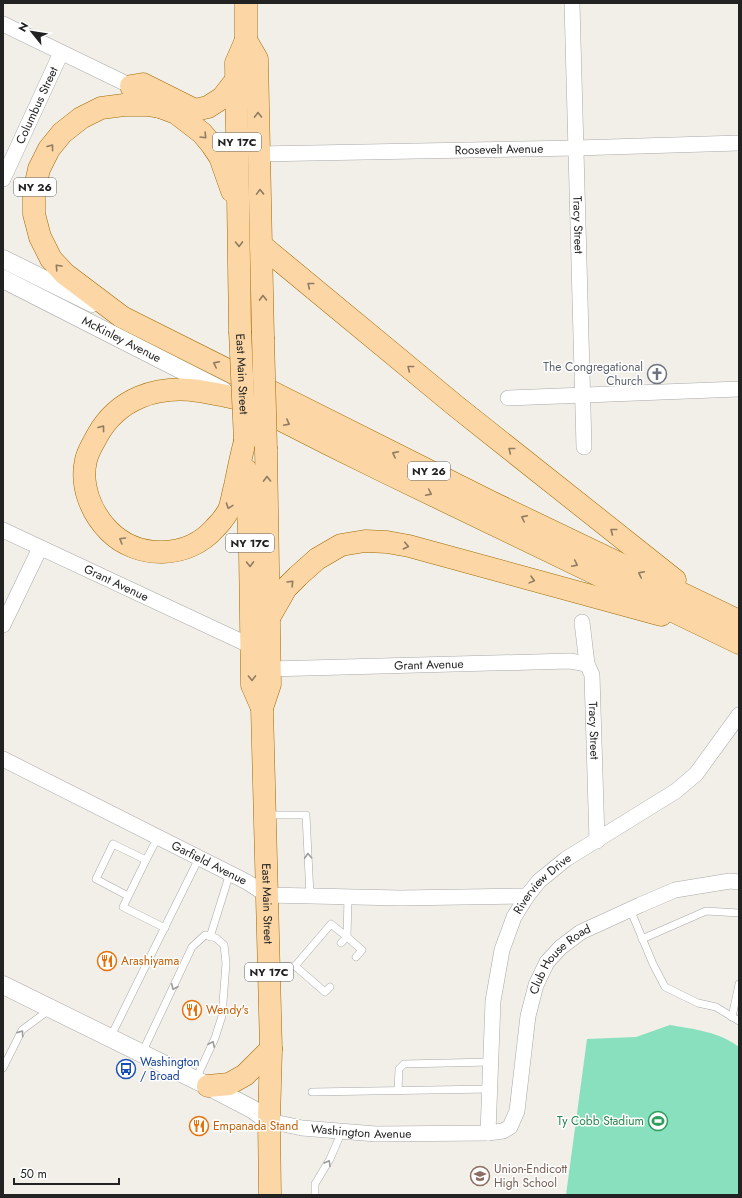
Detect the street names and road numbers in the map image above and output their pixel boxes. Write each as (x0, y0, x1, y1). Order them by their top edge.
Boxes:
street label: Columbus Street (11, 64, 63, 147)
road number: NY 17C (213, 133, 261, 151)
street label: Roosevelt Avenue (454, 140, 543, 159)
road number: NY 26 (14, 178, 56, 196)
street label: Tracy Street (568, 196, 588, 254)
street label: McKinley Avenue (79, 312, 164, 367)
street label: East Main Street (231, 333, 253, 415)
road number: NY 26 (408, 462, 450, 480)
road number: NY 17C (226, 534, 274, 552)
street label: Grant Avenue (81, 560, 152, 606)
street label: Grant Avenue (394, 655, 464, 675)
street label: Tracy Street (584, 701, 604, 760)
street label: Garfield Avenue (168, 836, 250, 890)
street label: Riverview Drive (509, 849, 575, 918)
street label: East Main Street (257, 863, 277, 944)
street label: Club House Road (525, 920, 593, 996)
road number: NY 17C (245, 963, 293, 981)
street label: Washington Avenue (310, 1120, 411, 1143)

